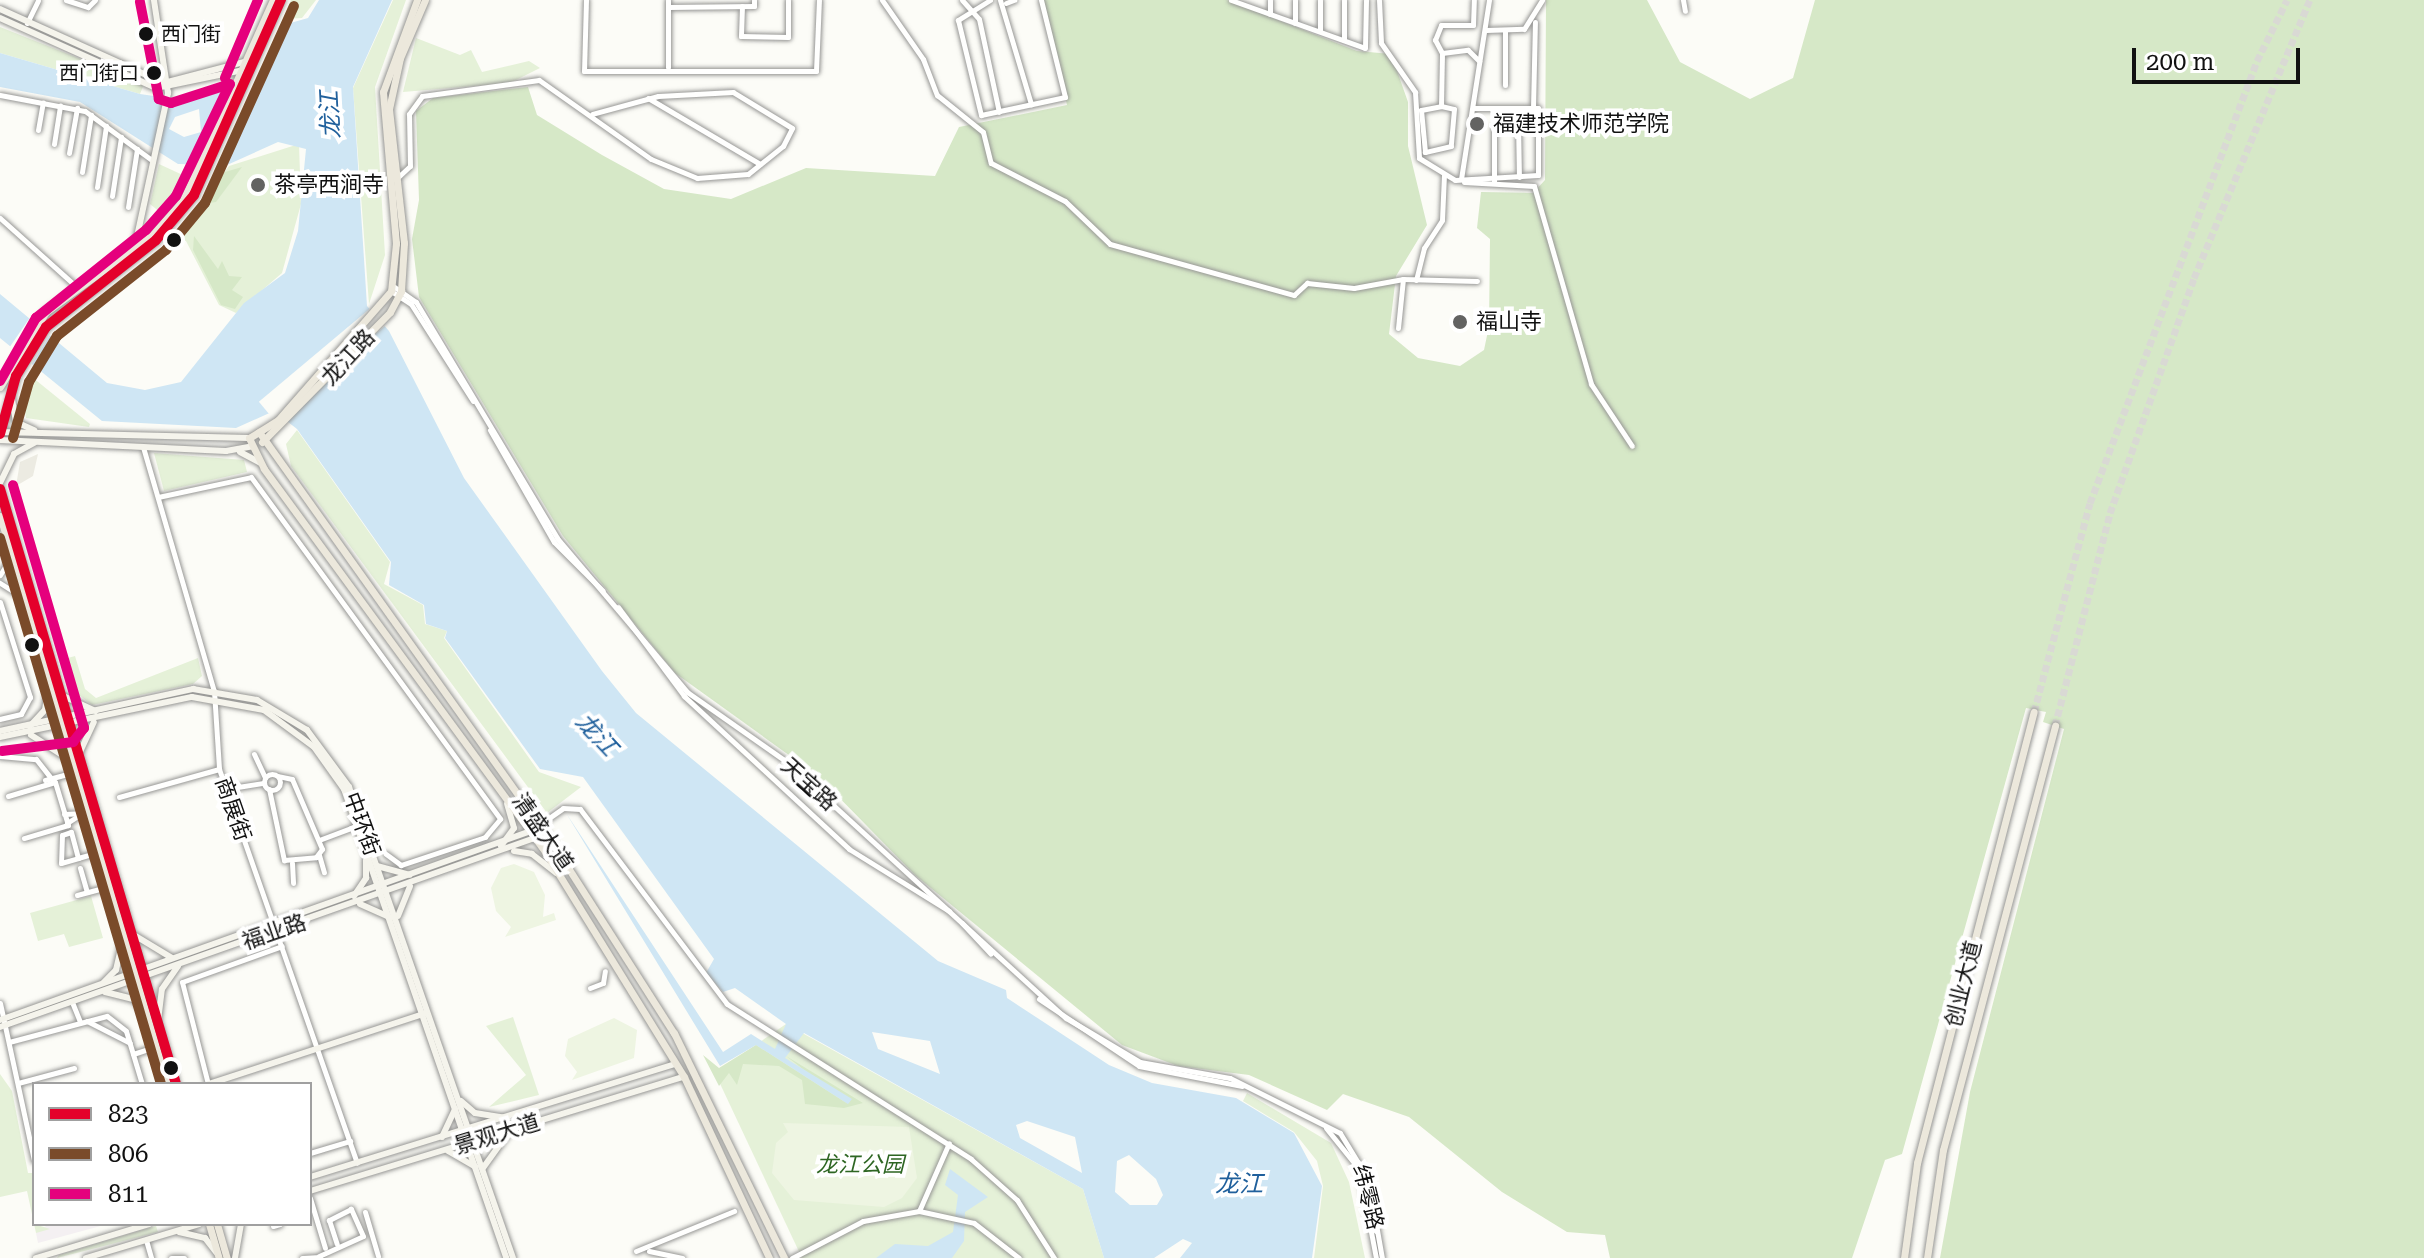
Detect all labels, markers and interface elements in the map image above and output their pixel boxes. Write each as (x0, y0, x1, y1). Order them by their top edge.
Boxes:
place label: 西门街 (161, 22, 221, 46)
marker: 西门街 (138, 26, 154, 42)
scale bar (2136, 32, 2304, 82)
text: 200 m (2146, 48, 2214, 76)
place label: 西门街口 (59, 61, 139, 85)
marker: 西门街口 (146, 65, 162, 81)
water label: 龙江 (315, 90, 347, 140)
place label: 福建技术师范学院 (1493, 111, 1669, 137)
marker: 福建技术师范学院 (1468, 115, 1486, 133)
place label: 茶亭西涧寺 (274, 172, 384, 198)
marker: 茶亭西涧寺 (249, 176, 267, 194)
unlabelled marker (166, 232, 182, 248)
place label: 福山寺 (1476, 309, 1542, 335)
marker: 福山寺 (1451, 313, 1469, 331)
street label: 龙江路 (316, 324, 380, 390)
unlabelled marker (24, 637, 40, 653)
water label: 龙江 (569, 708, 623, 762)
street label: 天宝路 (776, 752, 842, 816)
street label: 商展街 (210, 774, 256, 844)
street label: 中环街 (338, 788, 386, 860)
street label: 清盛大道 (507, 788, 579, 876)
street label: 福业路 (239, 909, 309, 955)
street label: 创业大道 (1940, 938, 1986, 1030)
unlabelled marker (163, 1060, 179, 1076)
legend (32, 1082, 312, 1226)
text: 823 (108, 1100, 148, 1128)
street label: 景观大道 (451, 1109, 543, 1159)
text: 806 (108, 1140, 148, 1168)
park label: 龙江公园 (816, 1152, 904, 1178)
street label: 纬零路 (1347, 1162, 1389, 1232)
water label: 龙江 (1215, 1171, 1263, 1199)
text: 811 (108, 1180, 148, 1208)

